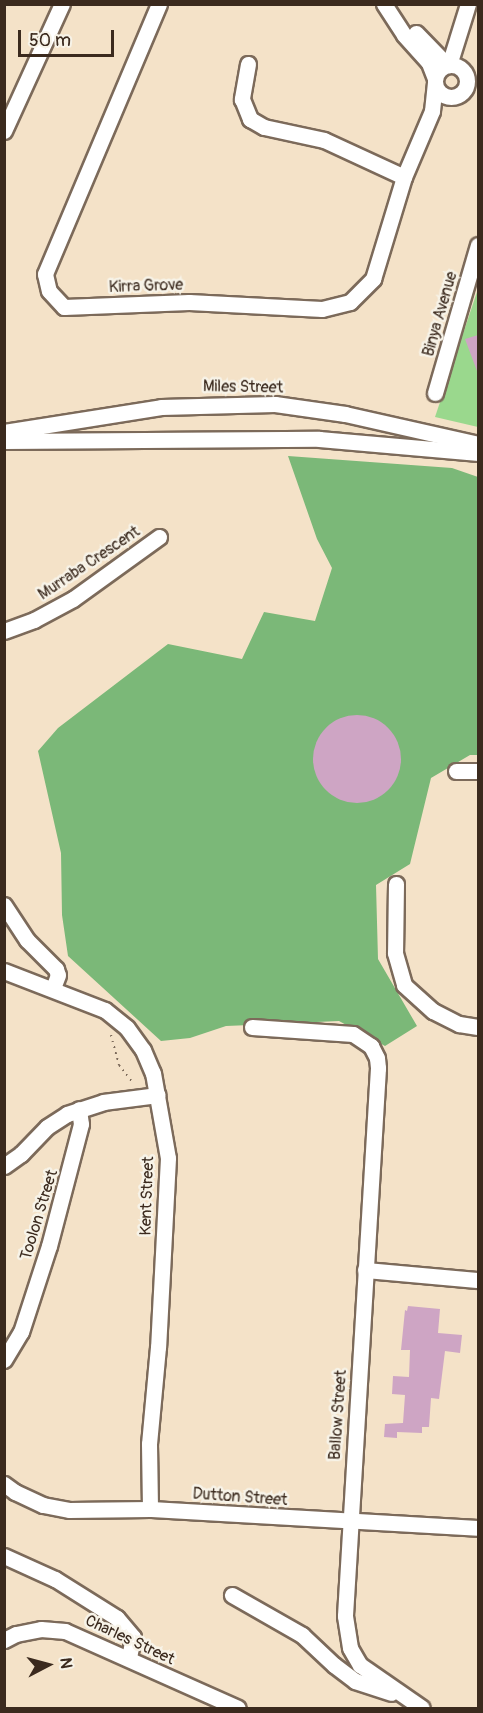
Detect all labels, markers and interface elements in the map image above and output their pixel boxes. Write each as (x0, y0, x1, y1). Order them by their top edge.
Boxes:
scale bar (21, 18, 117, 56)
text: 50 m (29, 29, 71, 52)
street label: Binya Avenue (419, 269, 461, 359)
street label: Kirra Grove (108, 275, 184, 297)
street label: Miles Street (203, 377, 283, 397)
street label: Murraba Crescent (34, 522, 144, 604)
street label: Kent Street (136, 1156, 158, 1236)
street label: Toolon Street (16, 1167, 62, 1263)
street label: Ballow Street (325, 1369, 351, 1461)
street label: Dutton Street (192, 1484, 288, 1510)
street label: Charles Street (82, 1611, 178, 1669)
north arrow (18, 1635, 78, 1695)
text: N (55, 1657, 76, 1670)

